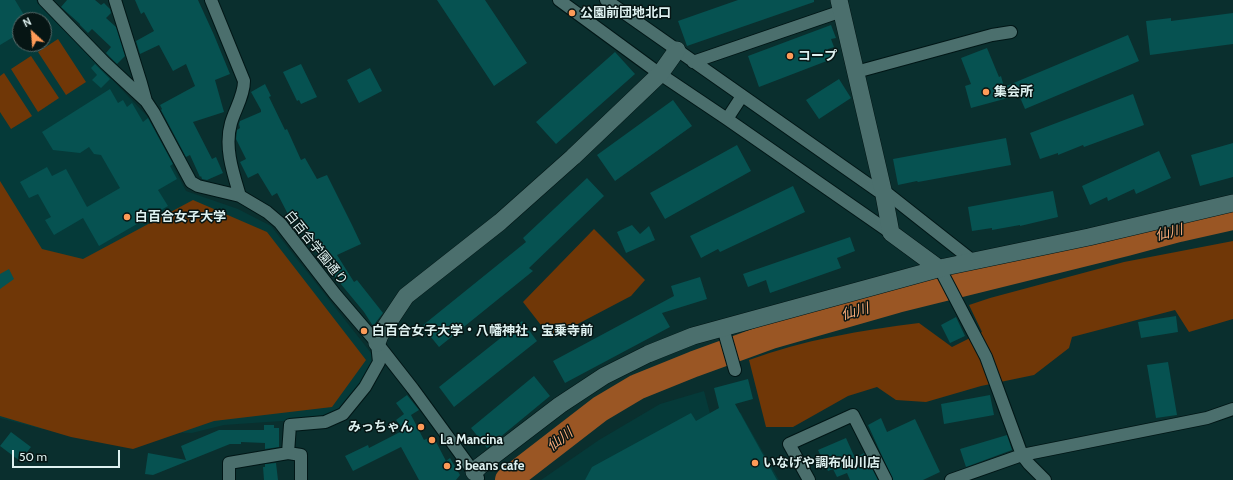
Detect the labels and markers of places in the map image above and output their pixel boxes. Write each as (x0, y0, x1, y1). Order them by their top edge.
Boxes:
place label: 公園前団地北口 (580, 5, 671, 21)
marker: 公園前団地北口 (567, 8, 577, 18)
place label: コープ (798, 48, 837, 64)
marker: コープ (785, 51, 795, 61)
place label: 集会所 (994, 84, 1033, 100)
marker: 集会所 (981, 87, 991, 97)
place label: 白百合女子大学 (135, 209, 226, 225)
marker: 白百合女子大学 (122, 212, 132, 222)
place label: 白百合女子大学・八幡神社・宝乗寺前 (372, 323, 593, 339)
marker: 白百合女子大学・八幡神社・宝乗寺前 (359, 326, 369, 336)
place label: みっちゃん (348, 419, 413, 435)
marker: みっちゃん (416, 422, 426, 432)
place label: La Mancina (440, 432, 503, 448)
marker: La Mancina (427, 435, 437, 445)
place label: いなげや調布仙川店 (763, 455, 880, 471)
place label: 3 beans cafe (455, 458, 524, 474)
marker: いなげや調布仙川店 (750, 458, 760, 468)
marker: 3 beans cafe (442, 461, 452, 471)

